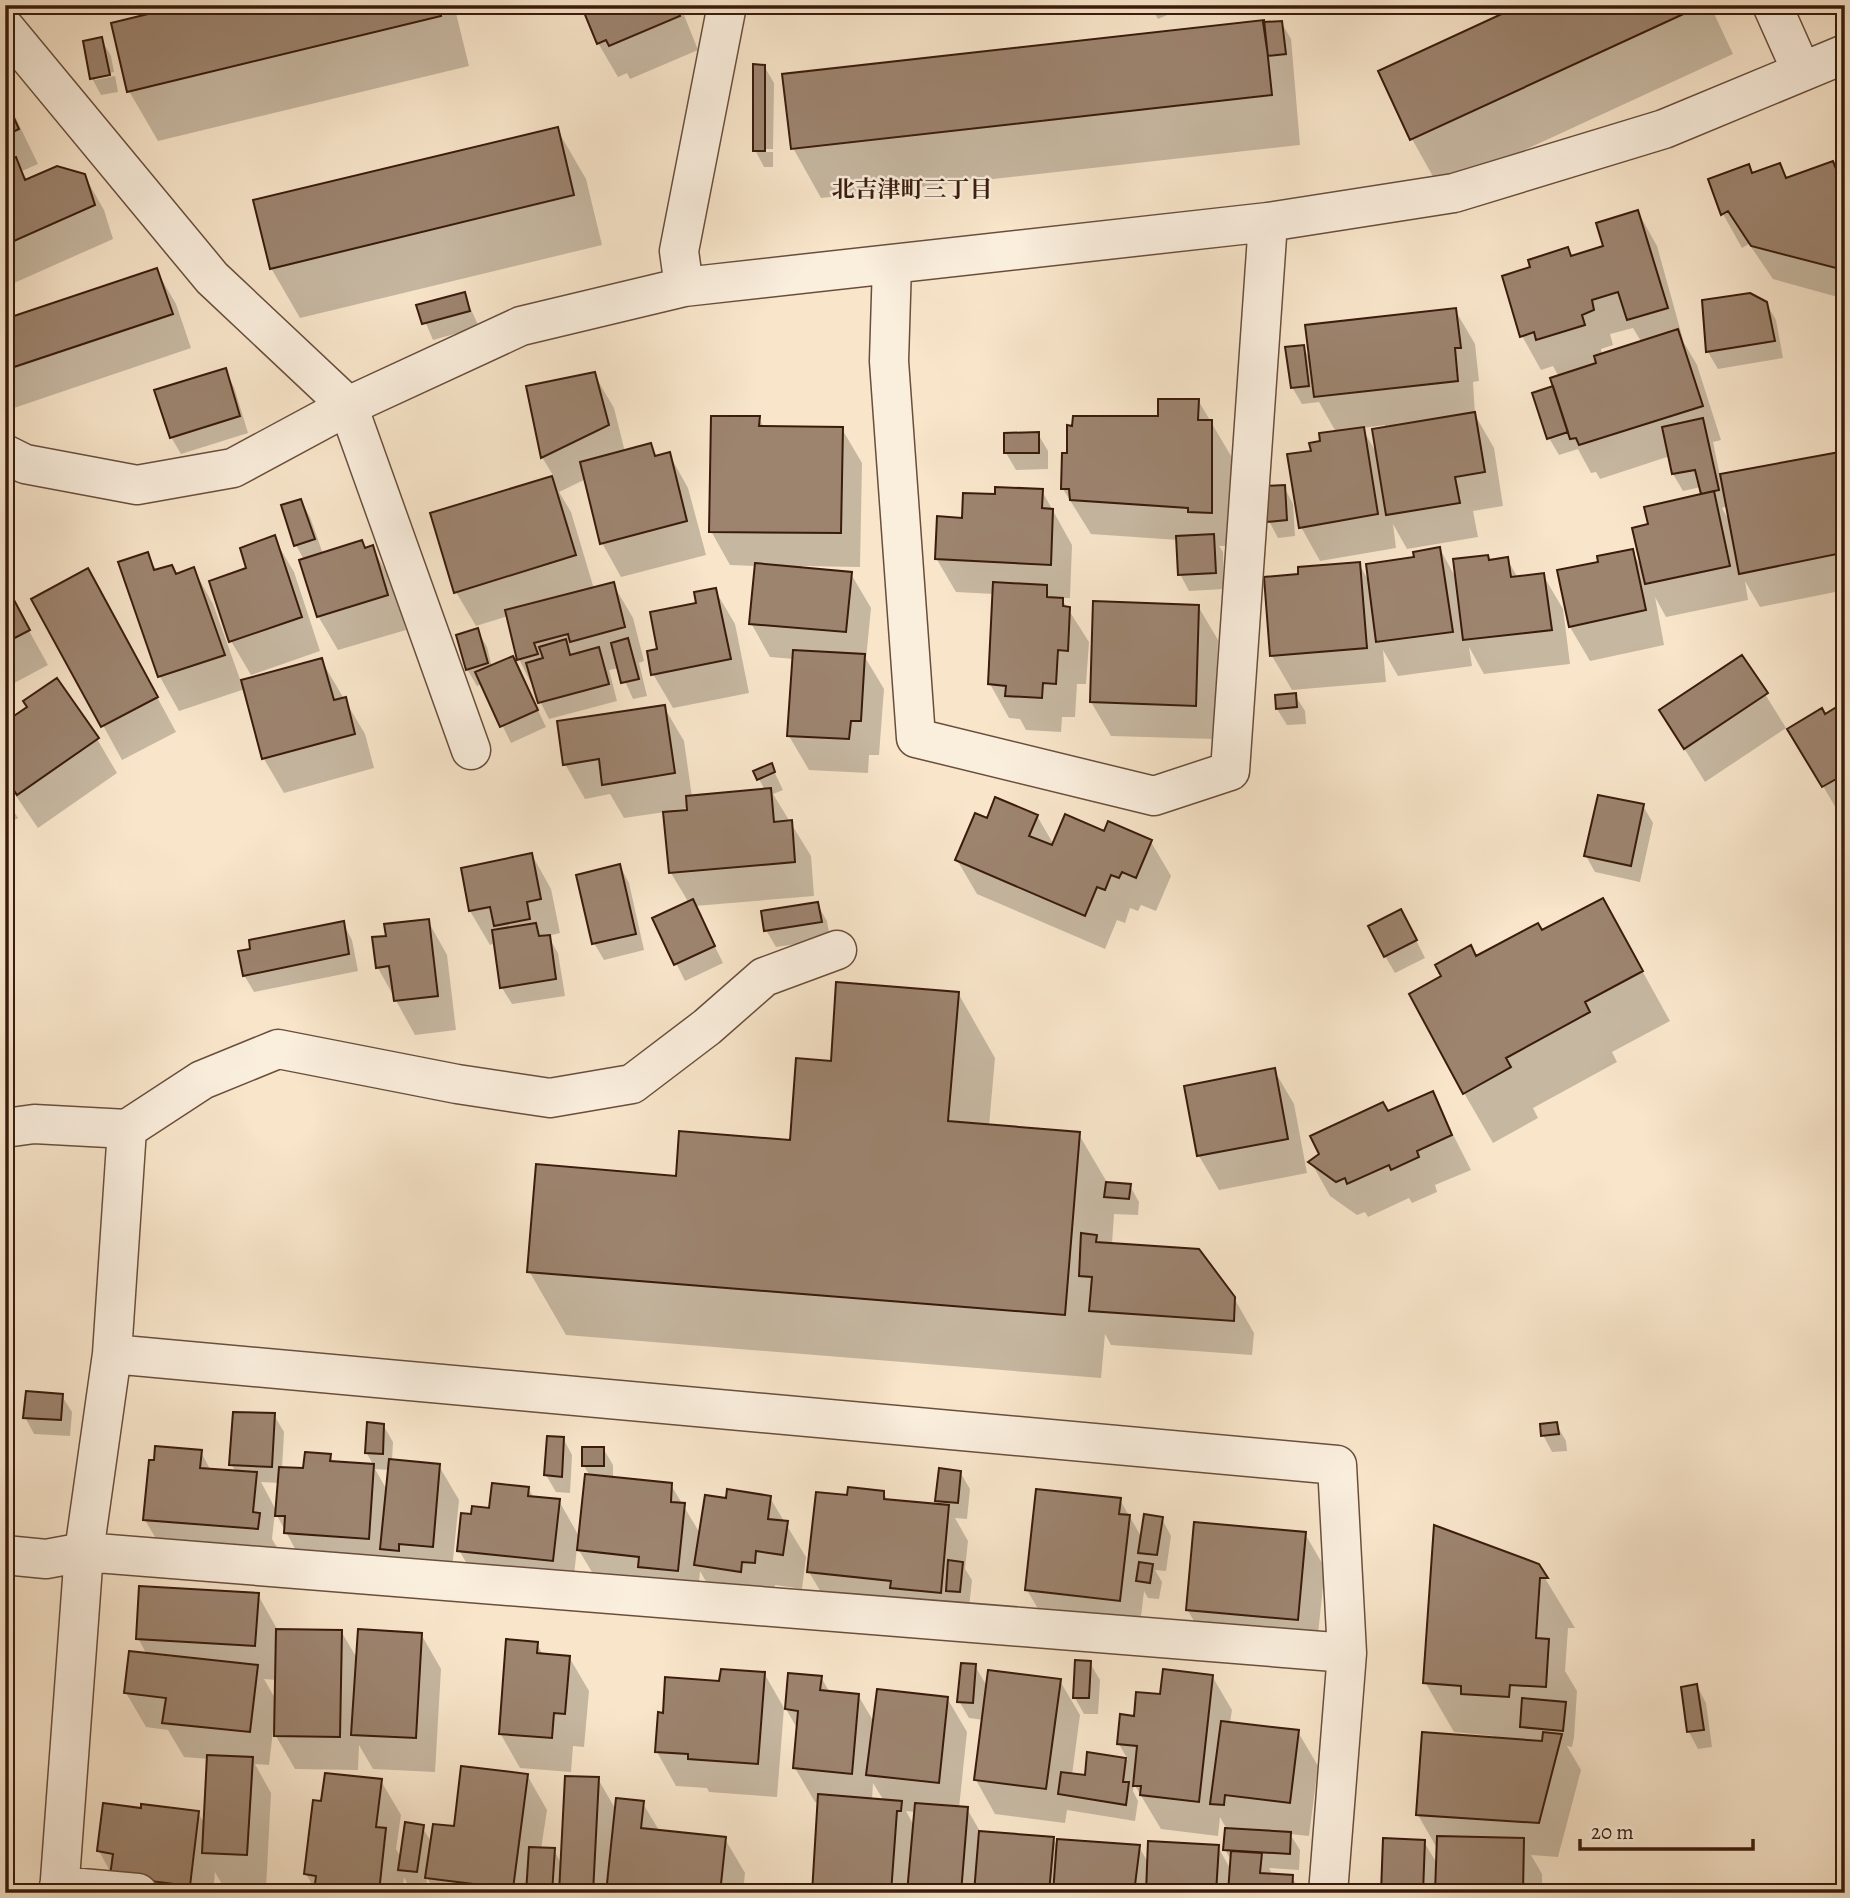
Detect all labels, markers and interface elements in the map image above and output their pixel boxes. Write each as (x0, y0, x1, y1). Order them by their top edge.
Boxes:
district label: 北吉津町三丁目 (832, 174, 993, 205)
scale bar (1580, 1807, 1754, 1851)
text: 20 m (1591, 1818, 1634, 1846)

